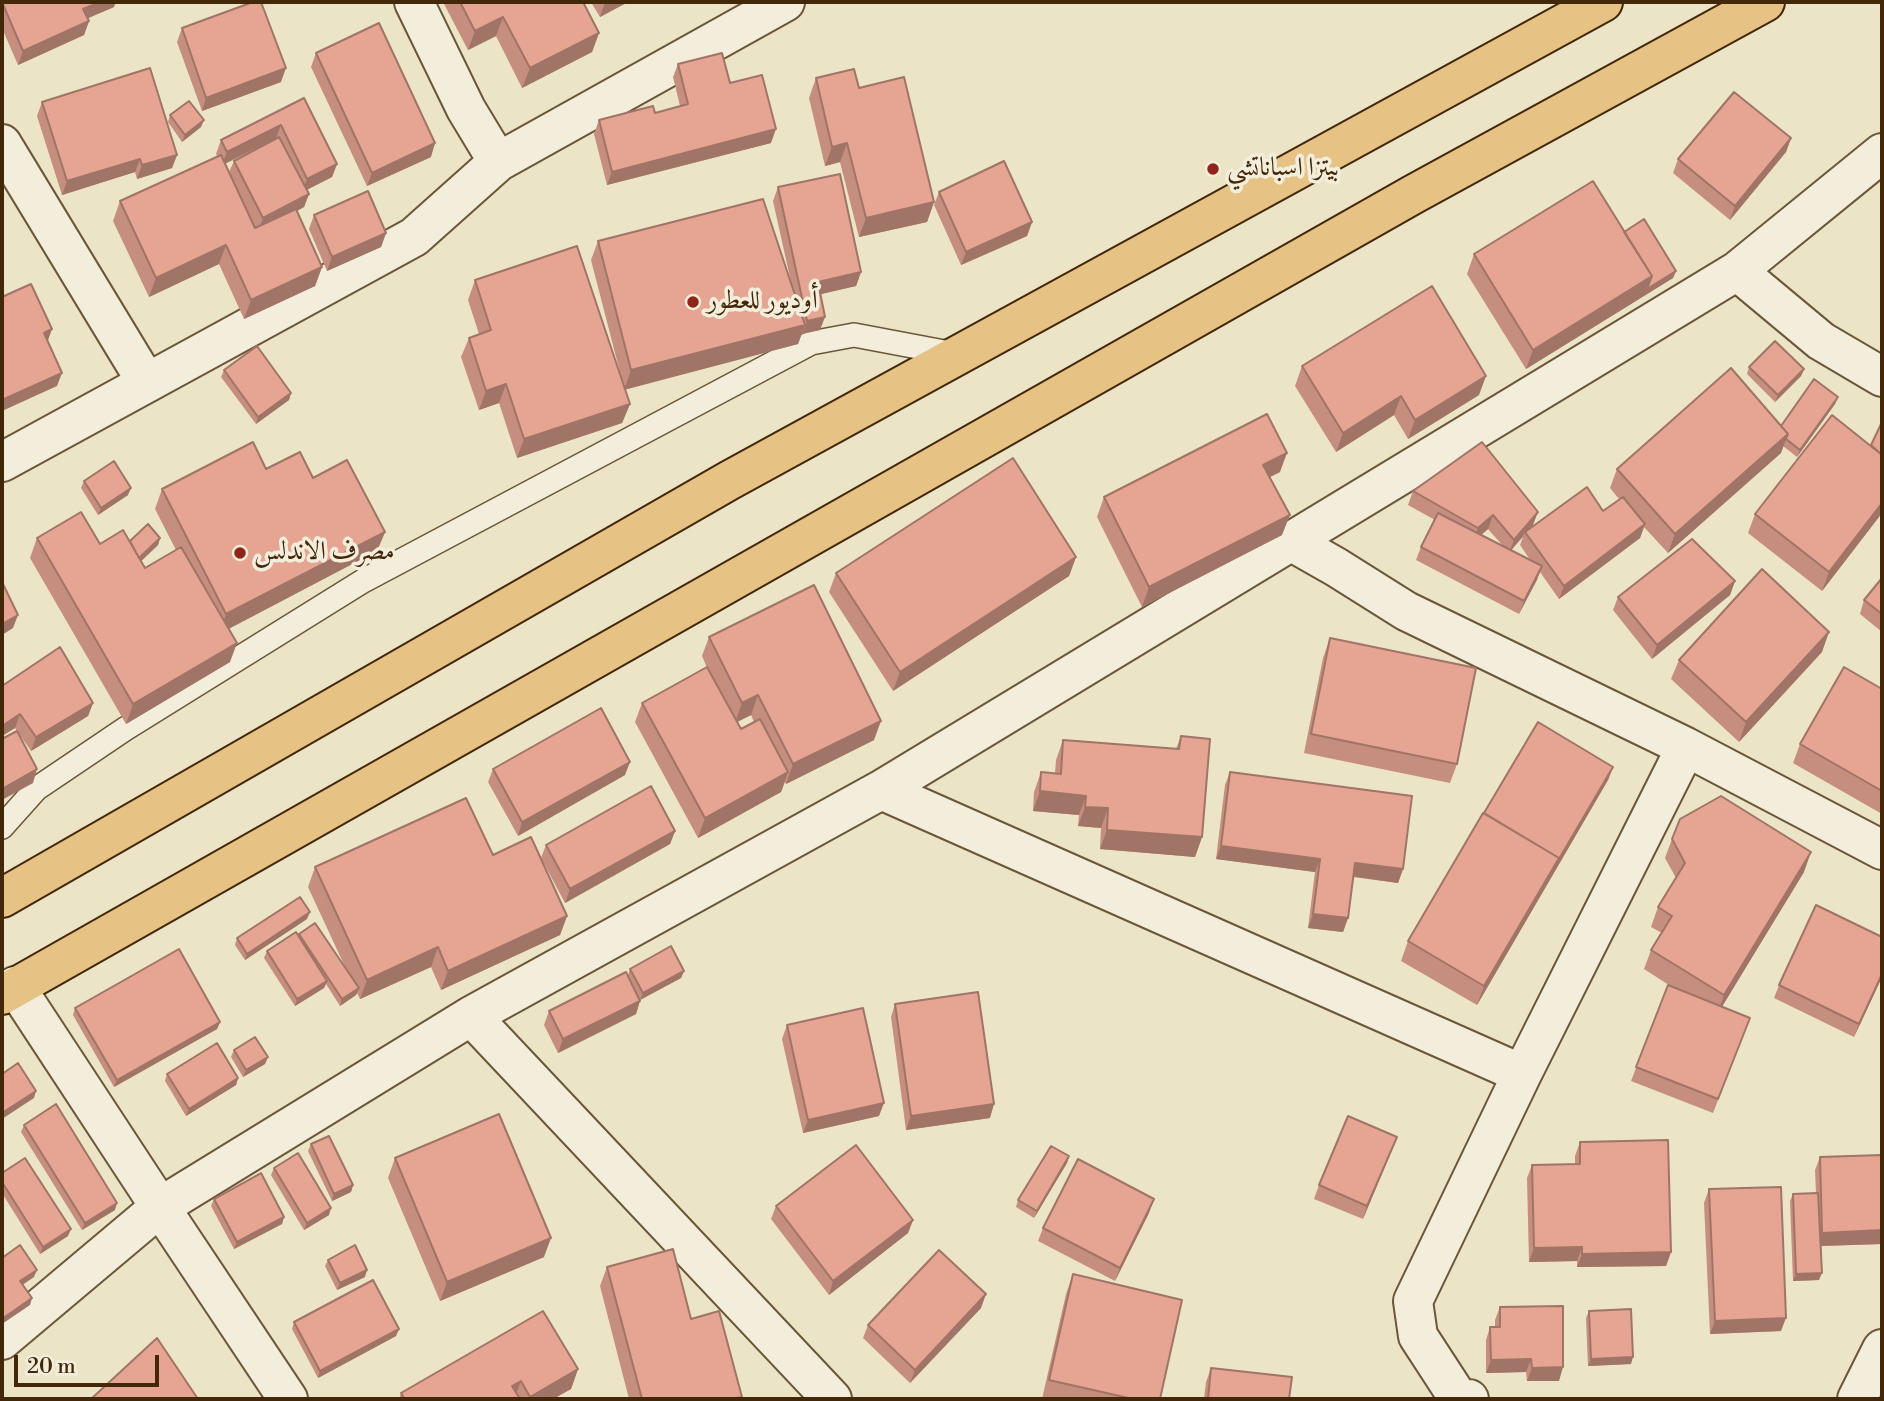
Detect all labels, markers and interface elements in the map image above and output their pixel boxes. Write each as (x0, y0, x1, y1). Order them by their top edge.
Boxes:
place label: بيتزا اسباناتشي (1227, 153, 1339, 185)
marker: بيتزا اسباناتشي (1205, 161, 1221, 177)
place label: أوديور للعطور (707, 286, 818, 318)
marker: أوديور للعطور (685, 294, 701, 310)
place label: مصرف الاندلس (254, 537, 395, 569)
marker: مصرف الاندلس (232, 545, 248, 561)
scale bar (18, 1342, 163, 1386)
text: 20 m (27, 1354, 76, 1380)

